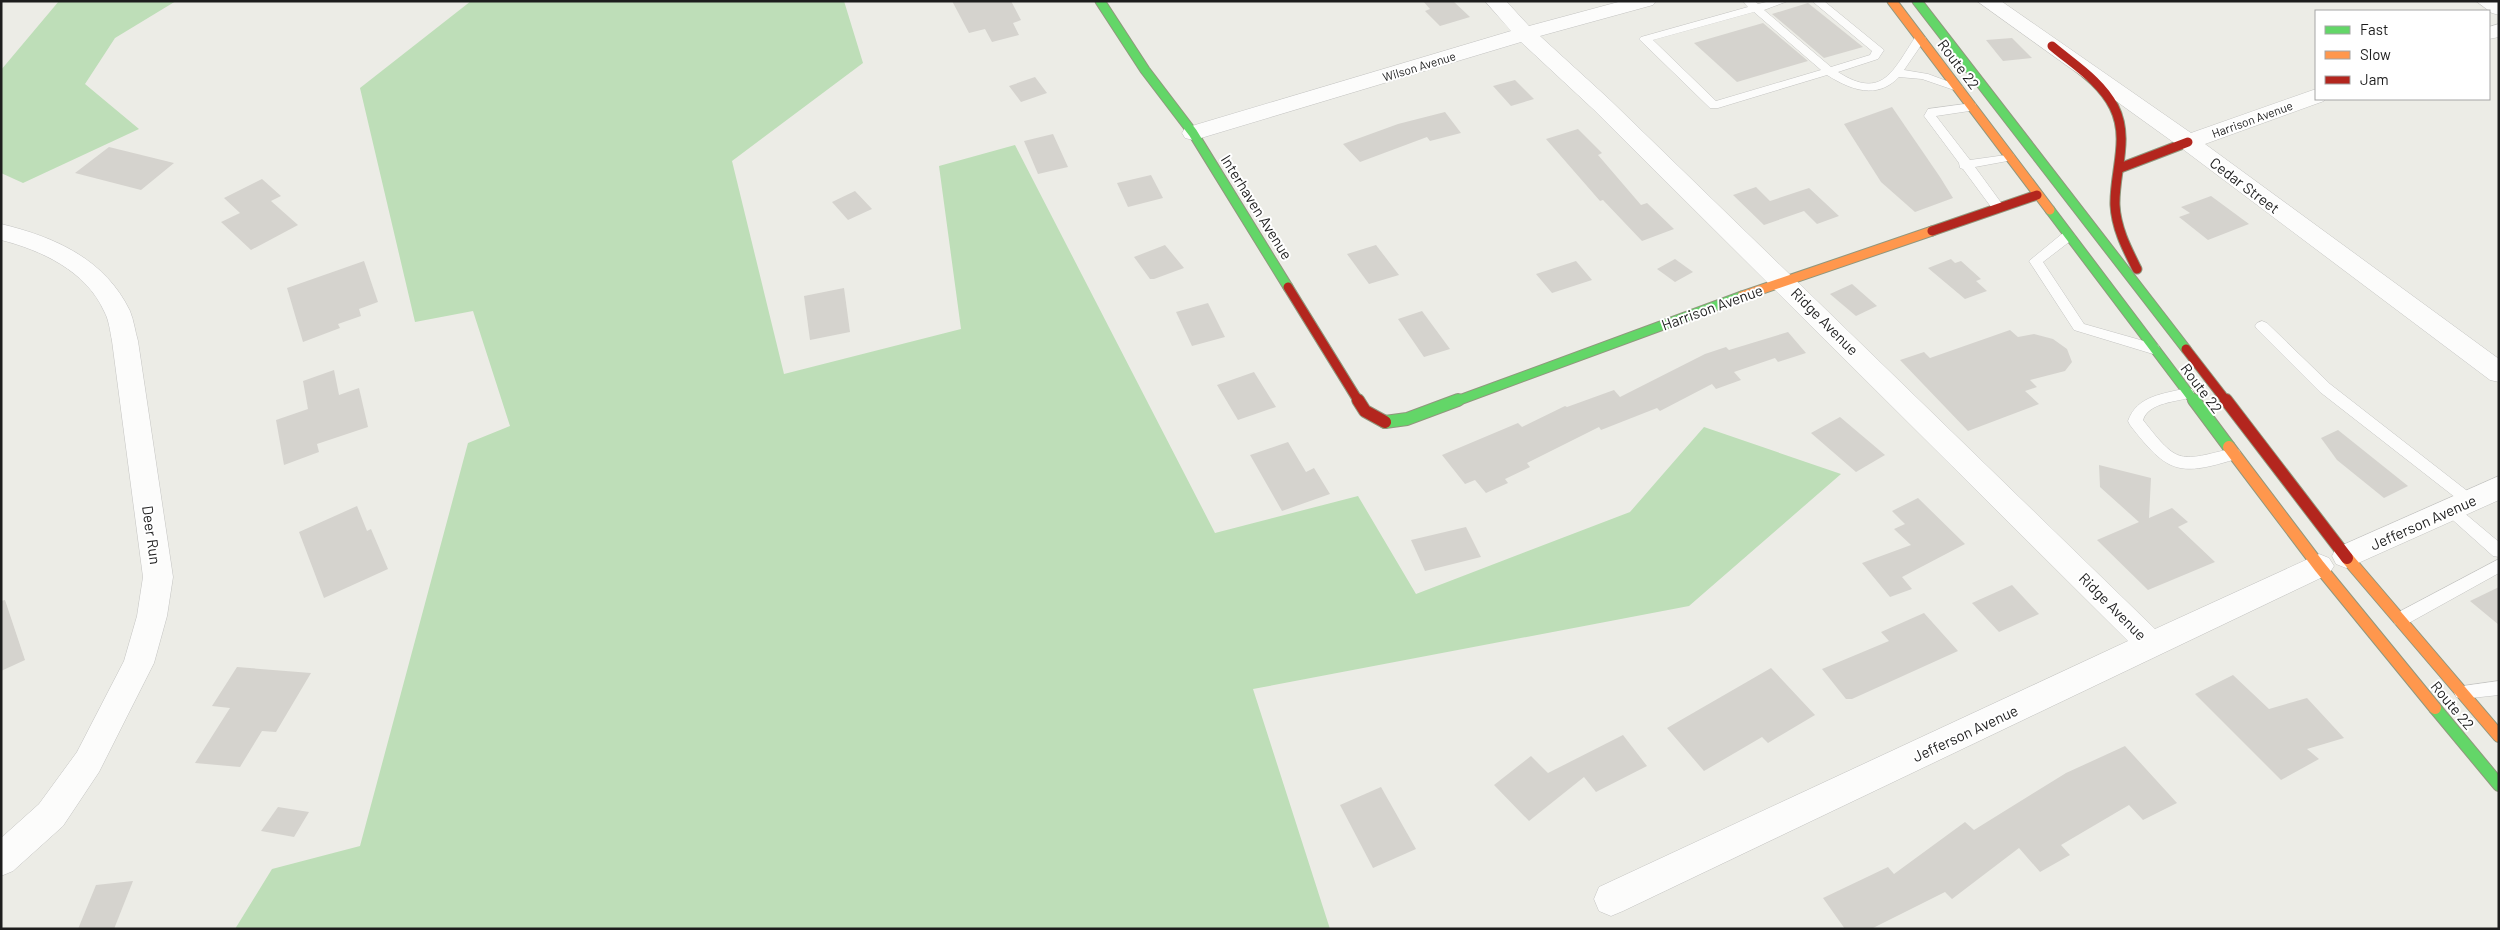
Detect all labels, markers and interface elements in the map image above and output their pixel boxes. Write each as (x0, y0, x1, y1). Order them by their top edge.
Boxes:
legend (2315, 10, 2490, 100)
text: Fast (2360, 20, 2388, 38)
street label: Route 22 (1934, 36, 1984, 92)
text: Slow (2360, 45, 2391, 63)
street label: Wilson Avenue (1381, 48, 1457, 84)
text: Jam (2360, 70, 2389, 88)
street label: Harrison Avenue (2210, 98, 2294, 140)
street label: Interhaven Avenue (1218, 151, 1296, 263)
street label: Cedar Street (2207, 153, 2283, 217)
street label: Harrison Avenue (1659, 280, 1765, 334)
street label: Ridge Avenue (1788, 284, 1862, 358)
street label: Route 22 (2177, 360, 2227, 416)
street label: Jefferson Avenue (2367, 491, 2479, 553)
street label: Deer Run (139, 505, 165, 565)
street label: Ridge Avenue (2076, 569, 2150, 643)
street label: Route 22 (2428, 677, 2478, 733)
street label: Jefferson Avenue (1910, 701, 2021, 765)

